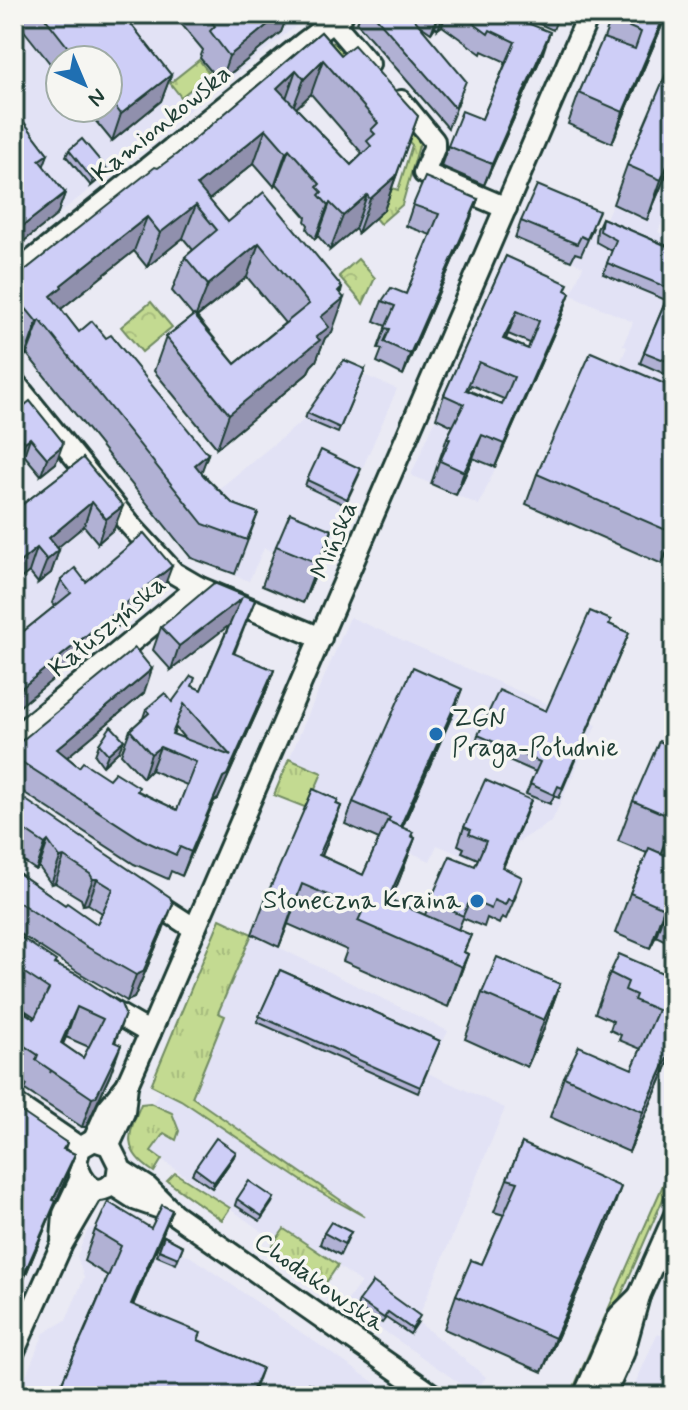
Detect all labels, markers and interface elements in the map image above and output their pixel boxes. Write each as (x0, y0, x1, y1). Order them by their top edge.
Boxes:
north arrow (44, 44, 124, 124)
street label: Kamionkowska (85, 57, 239, 191)
text: N (82, 82, 112, 112)
street label: Mińska (303, 496, 367, 584)
street label: Kałuszyńska (42, 568, 174, 686)
place label: ZGN Praga-Południe (452, 702, 618, 768)
marker: ZGN Praga-Południe (427, 725, 445, 743)
place label: Słoneczna Kraina (263, 884, 461, 918)
marker: Słoneczna Kraina (468, 892, 486, 910)
street label: Chodakowska (247, 1225, 392, 1341)

